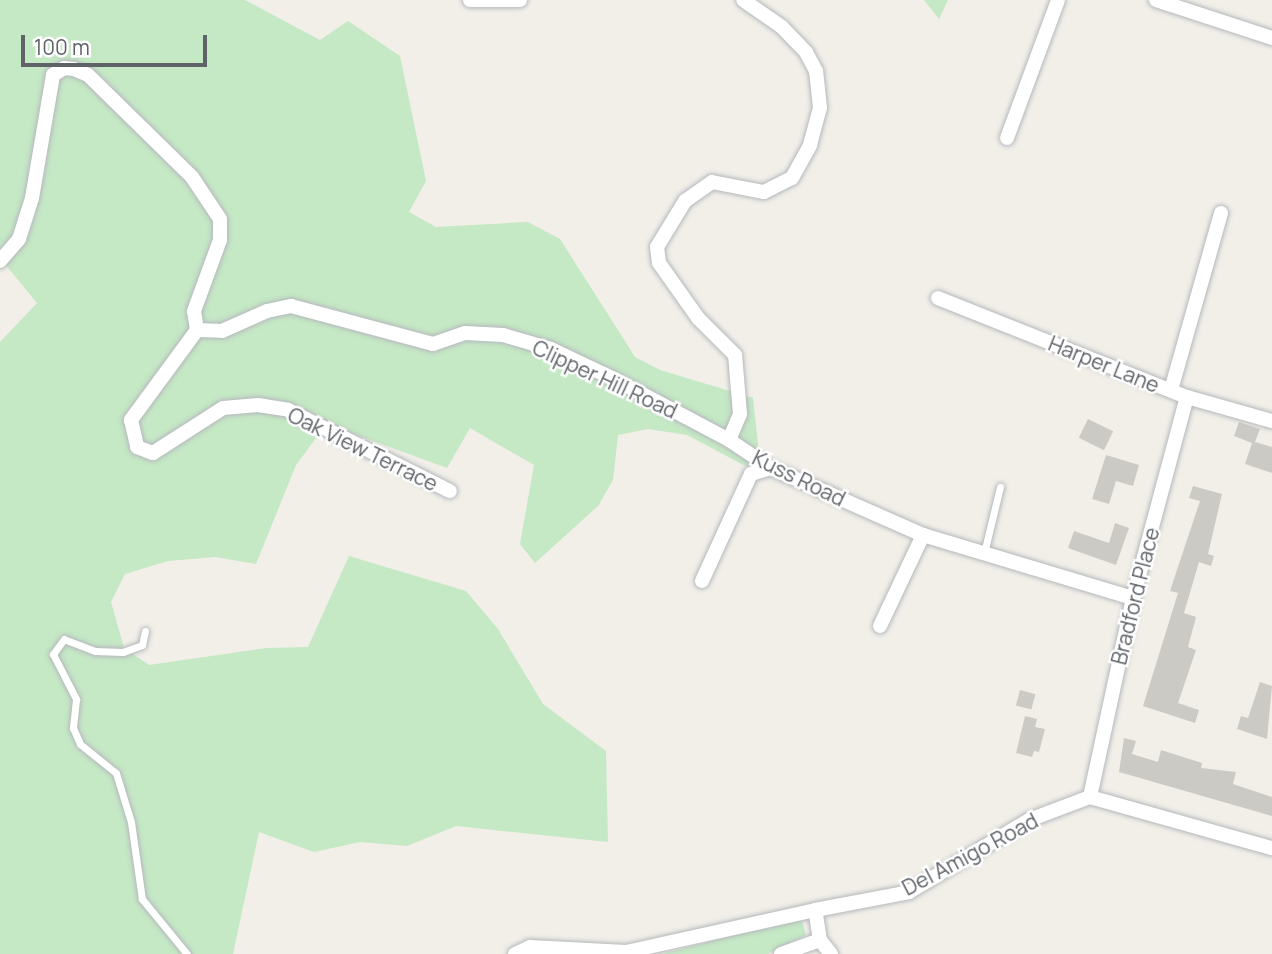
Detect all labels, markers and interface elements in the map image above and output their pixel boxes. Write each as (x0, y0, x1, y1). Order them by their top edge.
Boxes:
scale bar (24, 21, 210, 65)
text: 100 m (34, 33, 90, 61)
street label: Harper Lane (1045, 330, 1163, 398)
street label: Clipper Hill Road (529, 334, 681, 424)
street label: Oak View Terrace (284, 402, 442, 496)
street label: Kuss Road (748, 445, 850, 511)
street label: Bradford Place (1106, 525, 1164, 667)
street label: Del Amigo Road (898, 808, 1042, 900)

